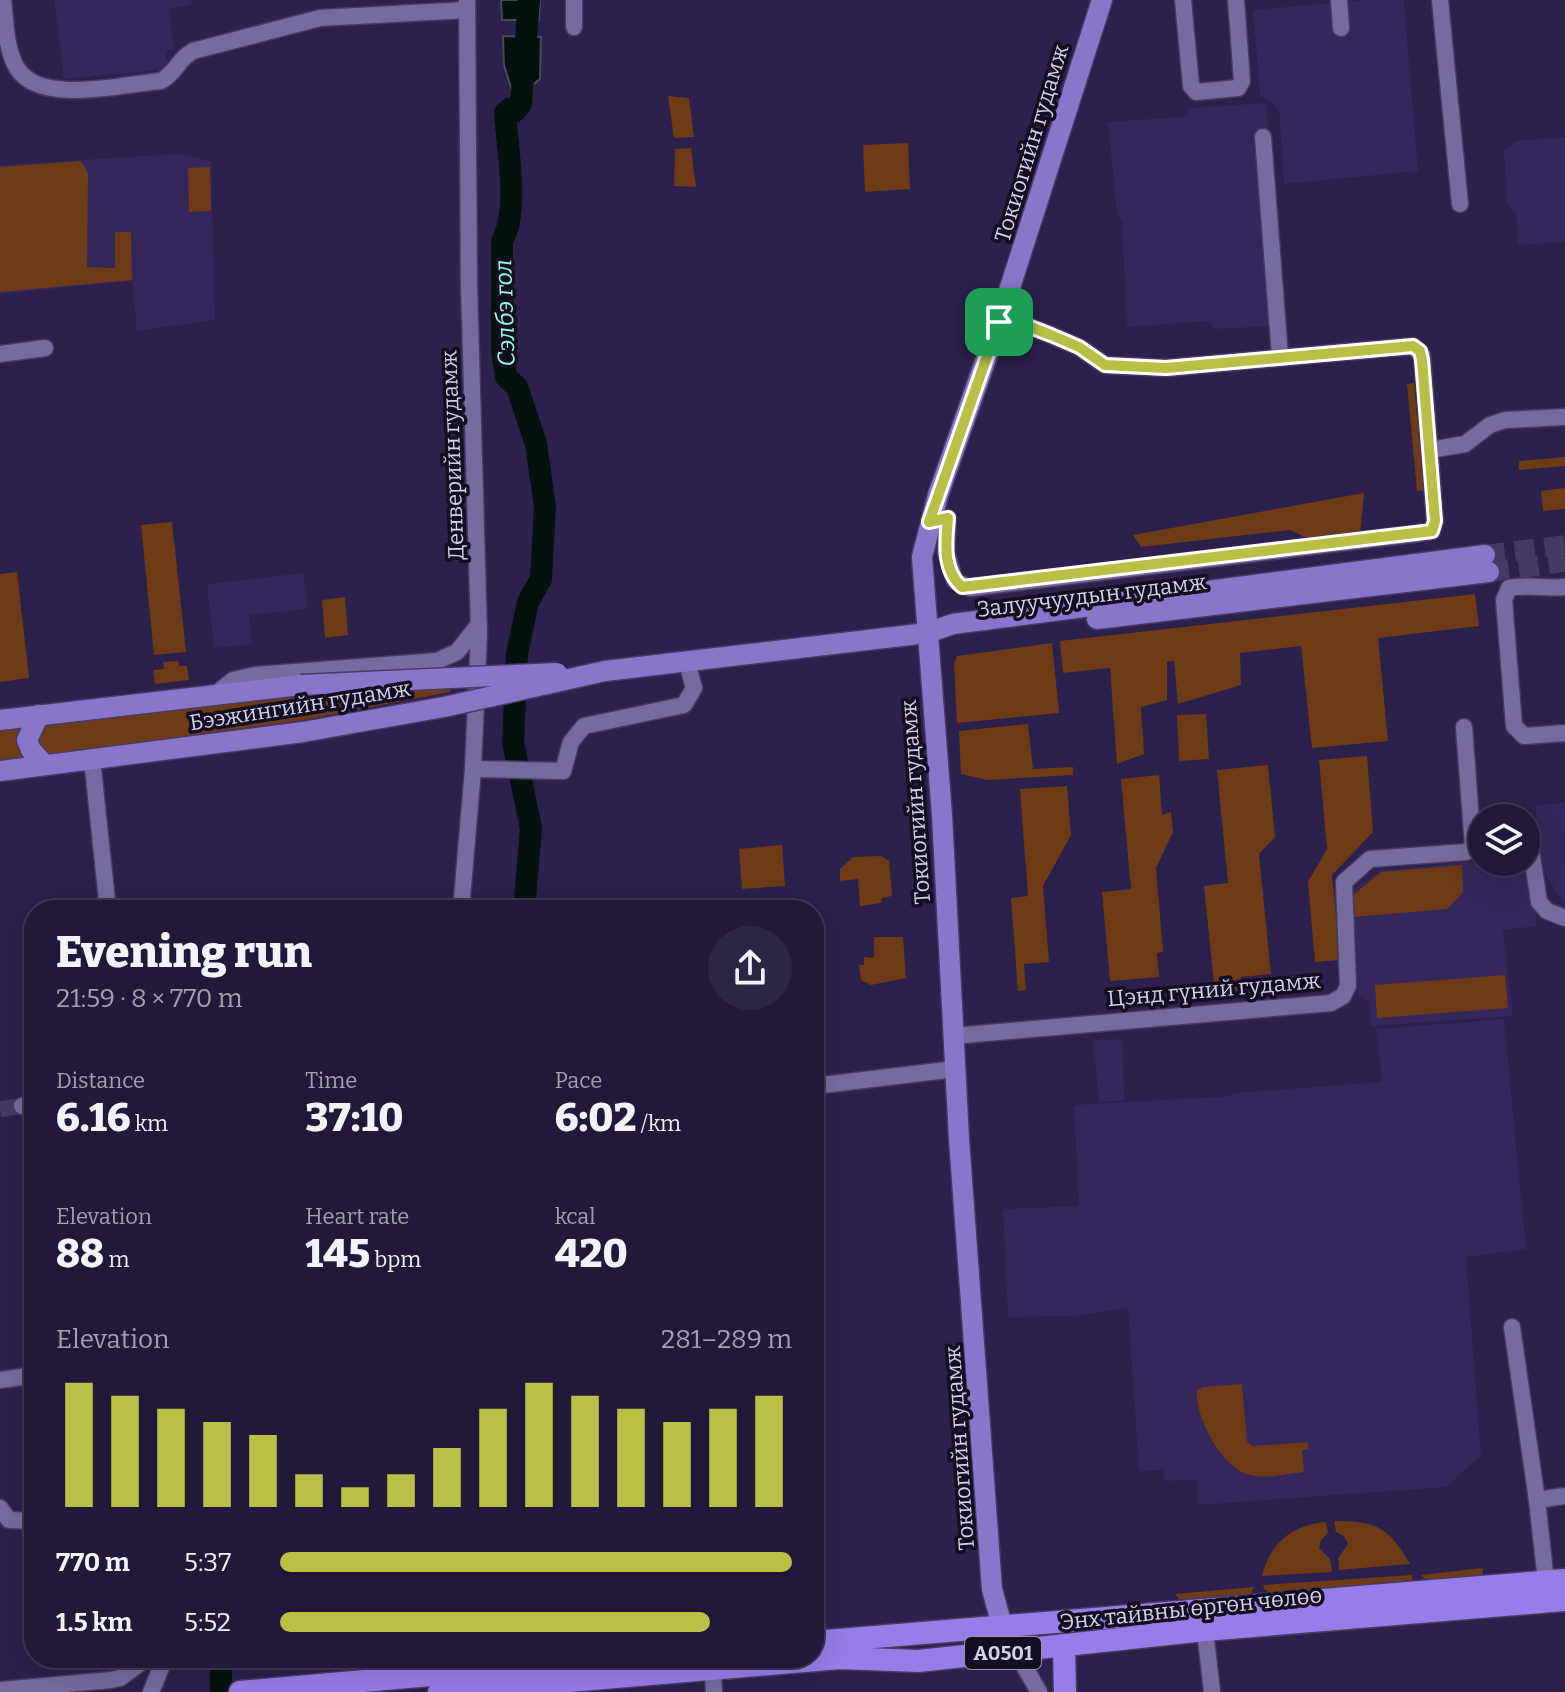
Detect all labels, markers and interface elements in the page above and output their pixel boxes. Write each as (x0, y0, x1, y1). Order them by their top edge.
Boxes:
street label: Токиогийн гудамж (989, 41, 1074, 245)
water label: Сэлбэ гол (489, 259, 521, 367)
pin (965, 288, 1033, 356)
icon: arrive (977, 300, 1021, 344)
street label: Денверийн гудамж (435, 349, 470, 560)
street label: Залуучуудын гудамж (976, 568, 1209, 623)
street label: Бээжингийн гудамж (188, 675, 413, 736)
street label: Токиогийн гудамж (895, 698, 936, 905)
map controls (1468, 804, 1540, 876)
button: layers (1468, 804, 1540, 876)
text: Evening run (56, 926, 312, 979)
button: share (708, 926, 792, 1010)
street label: Цэнд гүний гудамж (1106, 967, 1322, 1012)
text: 21:59 · 8 × 770 m (56, 983, 243, 1014)
text: Distance (56, 1067, 145, 1094)
text: Time (305, 1067, 357, 1094)
text: Pace (555, 1067, 602, 1094)
text: 6.16 (56, 1094, 130, 1142)
text: 37:10 (305, 1094, 403, 1142)
text: 6:02 (555, 1094, 636, 1142)
text: km (130, 1110, 168, 1137)
text: /km (636, 1110, 681, 1137)
text: Elevation (56, 1203, 152, 1230)
text: Heart rate (305, 1203, 409, 1230)
text: kcal (555, 1203, 596, 1230)
text: 88 (56, 1230, 104, 1278)
text: 145 (305, 1230, 370, 1278)
text: 420 (555, 1230, 628, 1278)
text: m (104, 1246, 130, 1273)
text: bpm (370, 1246, 421, 1273)
text: Elevation (56, 1324, 169, 1355)
text: 281–289 m (661, 1324, 792, 1355)
street label: Токиогийн гудамж (939, 1344, 980, 1551)
text: 770 m (56, 1547, 130, 1578)
text: 5:37 (184, 1547, 231, 1578)
street label: Энх тайвны өргөн чөлөө (1058, 1581, 1324, 1636)
text: 1.5 km (56, 1607, 132, 1638)
text: 5:52 (184, 1607, 231, 1638)
road number: A0501 (965, 1637, 1041, 1669)

